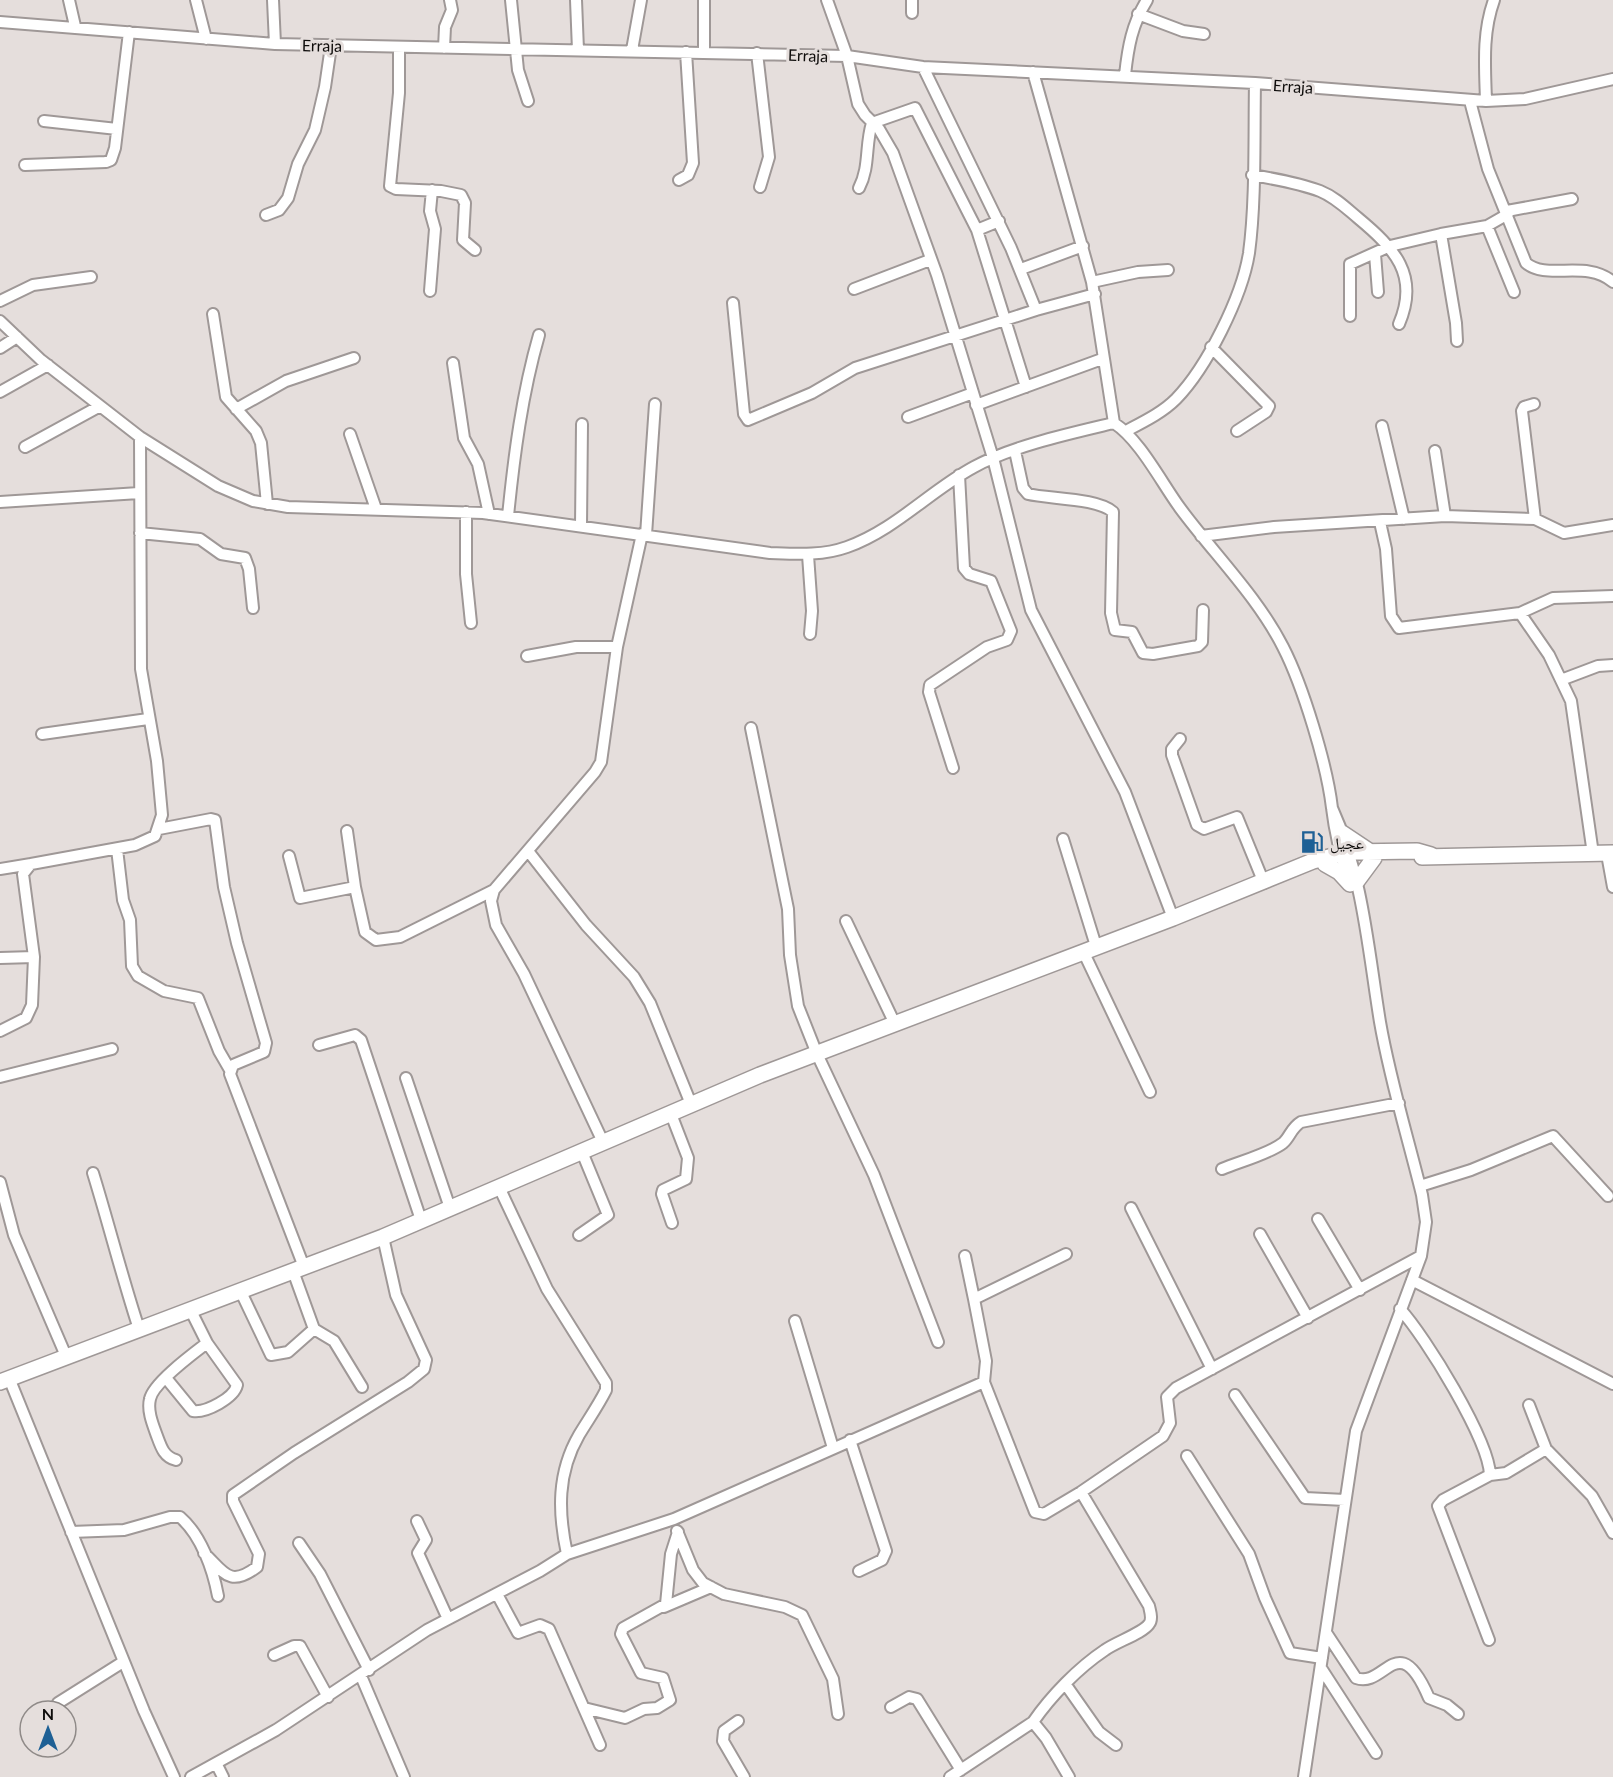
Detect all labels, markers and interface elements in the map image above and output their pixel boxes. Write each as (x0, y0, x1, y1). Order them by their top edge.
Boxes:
street label: Erraja (302, 35, 342, 55)
street label: Erraja (788, 45, 828, 65)
street label: Erraja (1272, 75, 1314, 97)
fuel station icon: عجيل (1299, 829, 1325, 855)
place label: عجيل (1330, 833, 1364, 854)
north arrow (18, 1699, 78, 1759)
text: N (42, 1704, 54, 1723)

